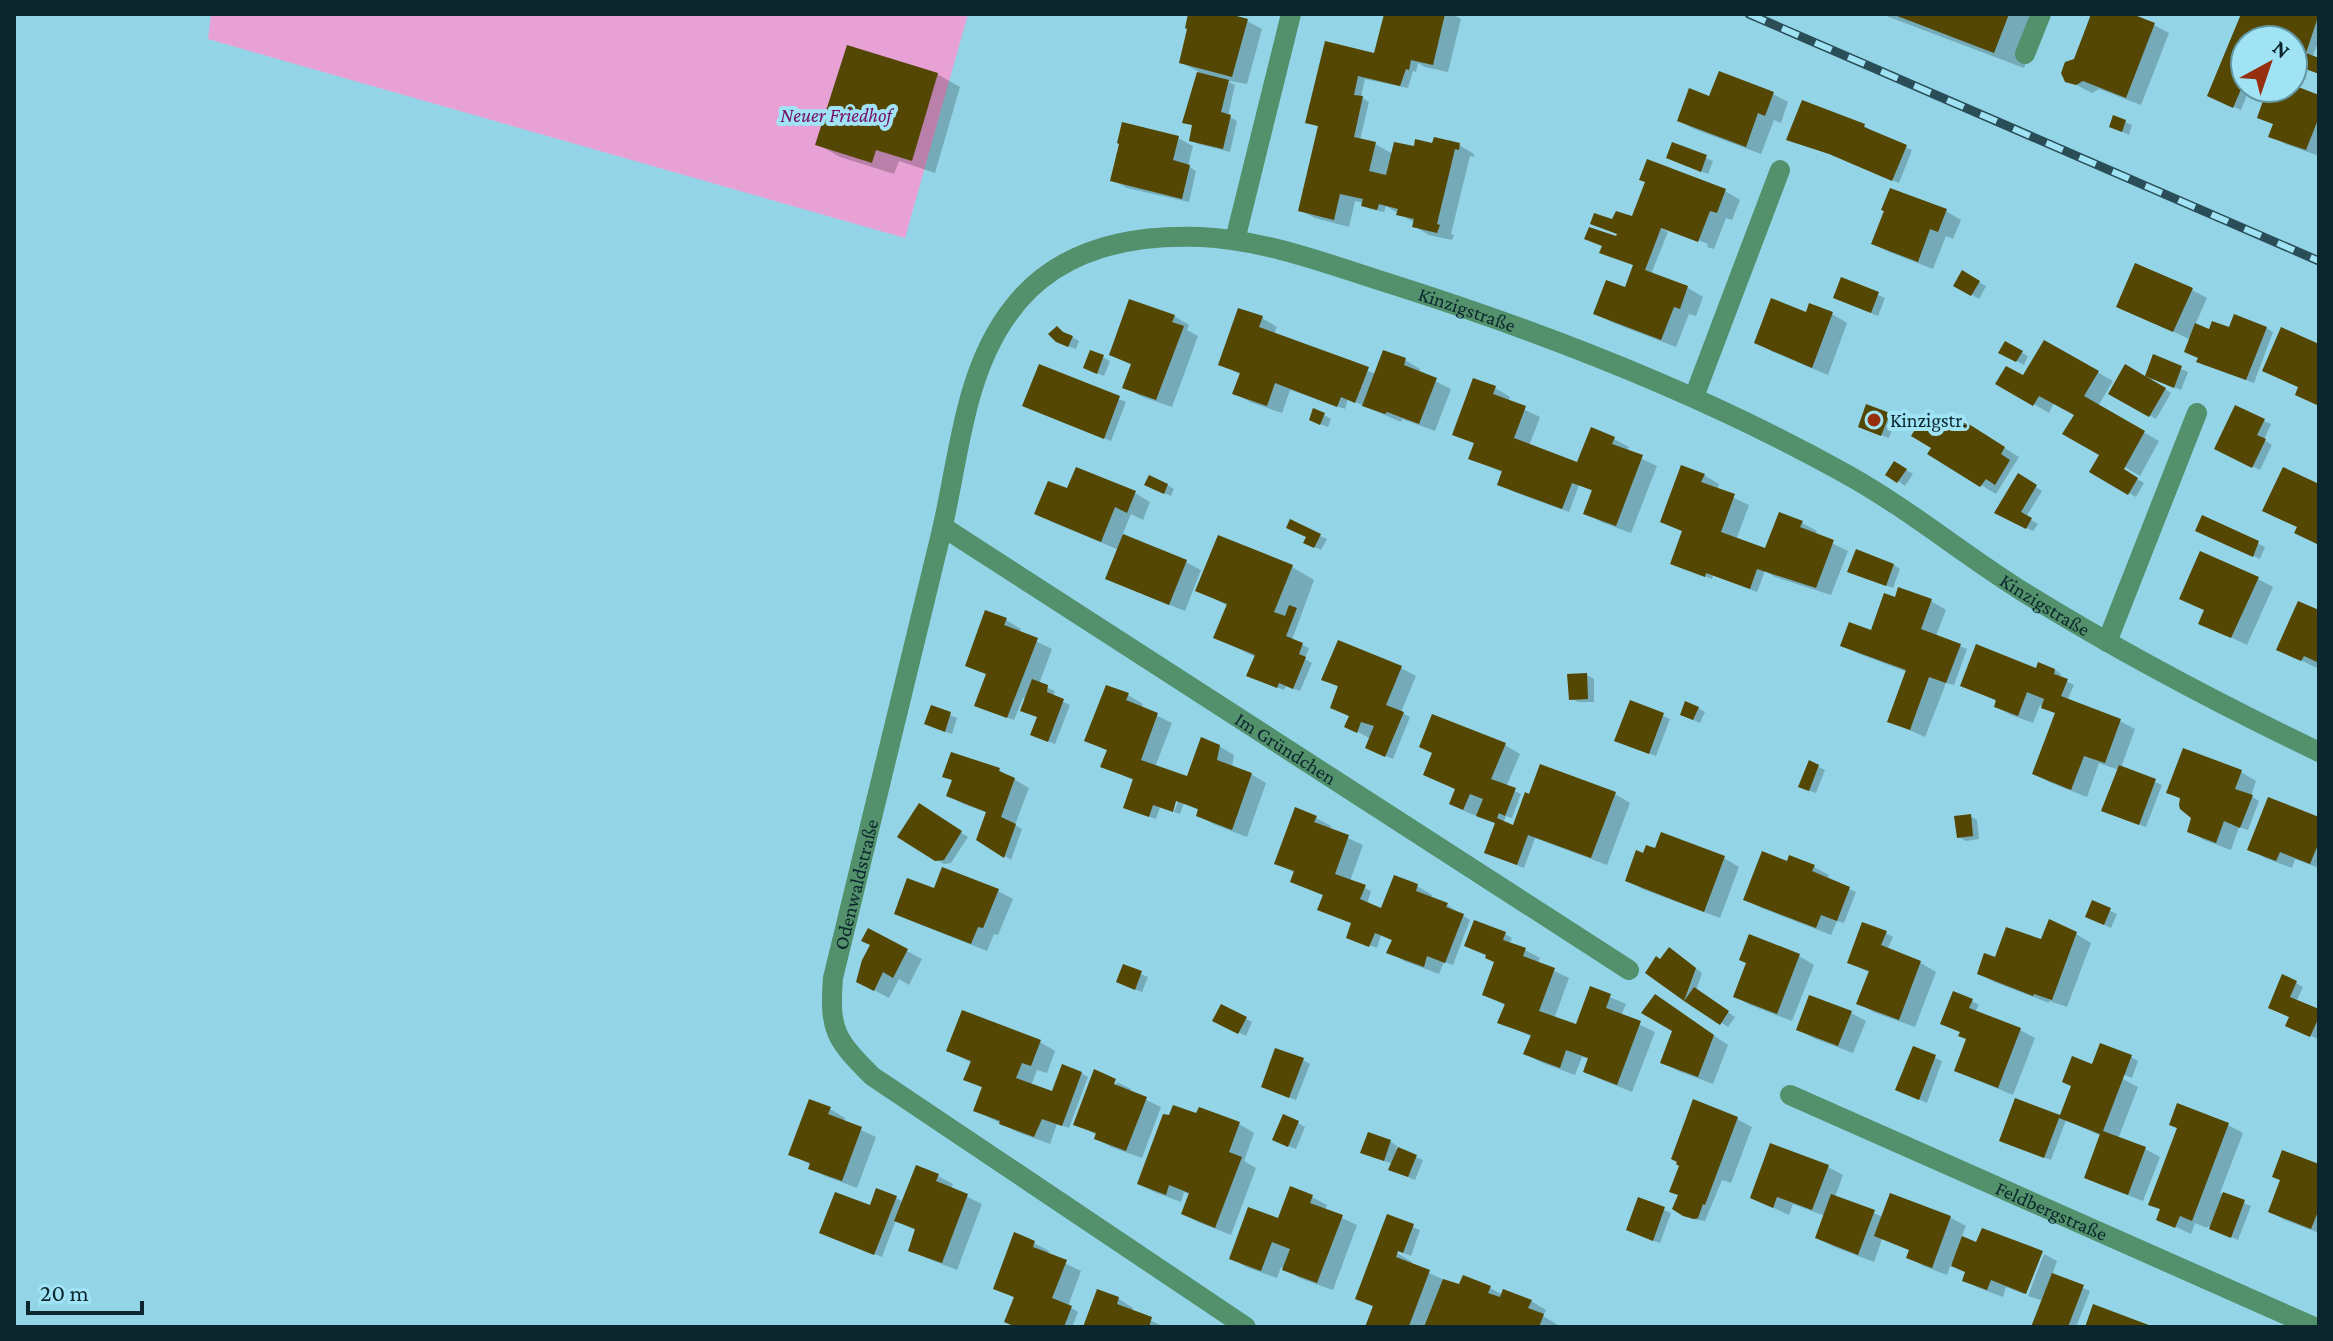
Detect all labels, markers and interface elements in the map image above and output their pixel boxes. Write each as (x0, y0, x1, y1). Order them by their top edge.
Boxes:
north arrow (2229, 24, 2309, 104)
text: N (2268, 35, 2295, 63)
park label: Neuer Friedhof (780, 104, 895, 127)
street label: Kinzigstraße (1416, 283, 1519, 336)
place label: Kinzigstr. (1890, 409, 1967, 432)
marker: Kinzigstr. (1865, 411, 1883, 429)
street label: Kinzigstraße (1996, 569, 2094, 641)
street label: Im Gründchen (1231, 708, 1341, 789)
street label: Odenwaldstraße (829, 817, 883, 952)
street label: Feldbergstraße (1992, 1176, 2111, 1245)
scale bar (28, 1265, 142, 1315)
text: 20 m (40, 1279, 89, 1306)

